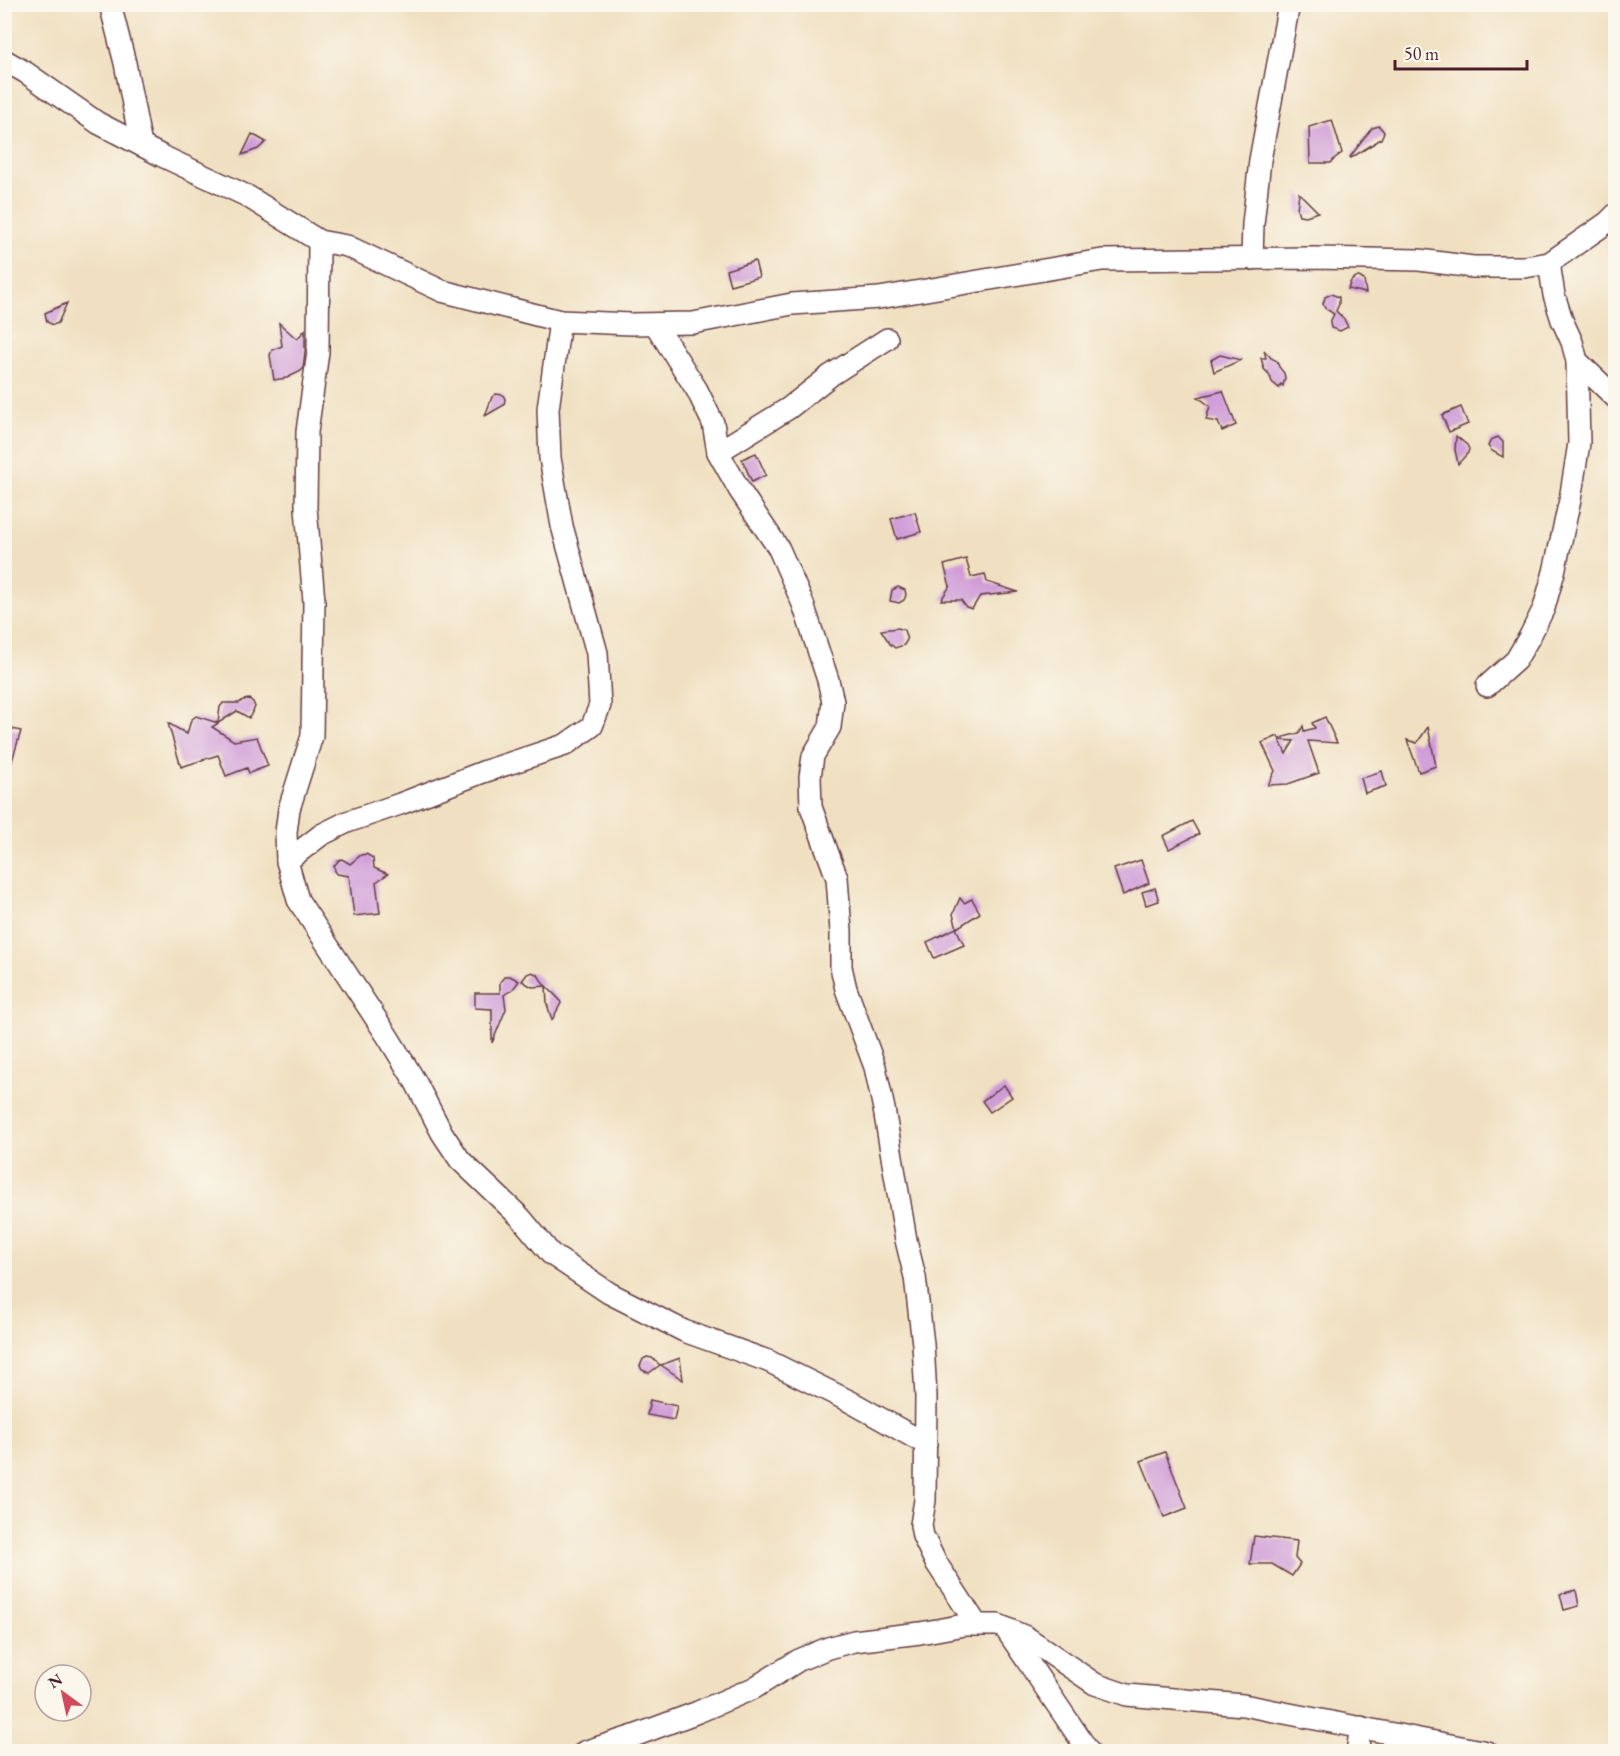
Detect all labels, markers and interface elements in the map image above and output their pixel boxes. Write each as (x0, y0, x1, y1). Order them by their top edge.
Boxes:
scale bar (1395, 33, 1527, 71)
text: 50 m (1404, 42, 1439, 65)
north arrow (33, 1663, 93, 1723)
text: N (44, 1668, 66, 1693)

